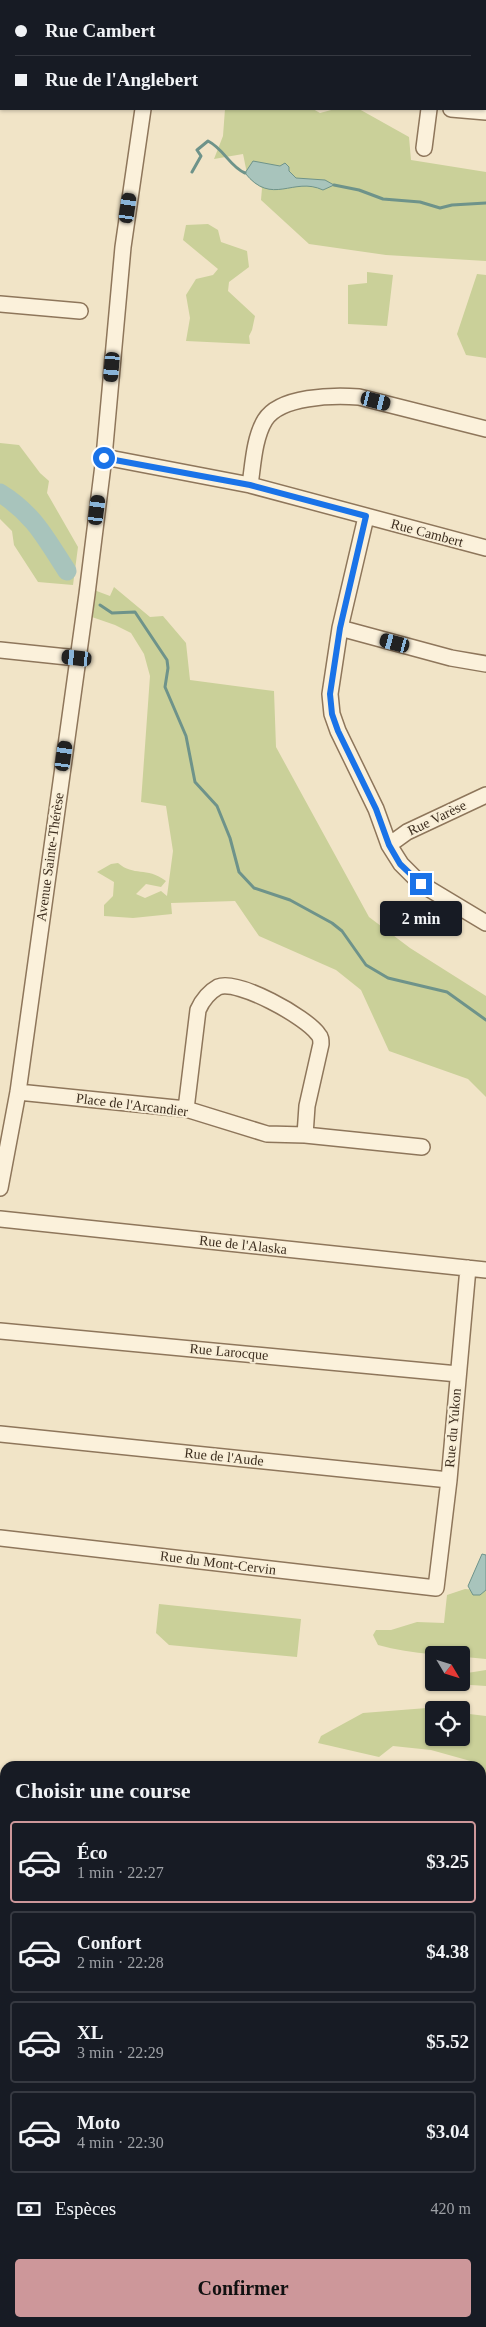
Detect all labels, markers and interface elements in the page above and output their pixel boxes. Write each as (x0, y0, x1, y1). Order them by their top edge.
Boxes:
text: Rue Cambert (45, 20, 155, 41)
text: Rue de l'Anglebert (45, 69, 198, 90)
car (118, 192, 137, 224)
car (103, 351, 120, 383)
car (359, 390, 392, 412)
route start (93, 447, 115, 469)
car (87, 494, 106, 526)
street label: Rue Cambert (389, 516, 465, 550)
car (378, 632, 411, 654)
car (61, 649, 92, 667)
car (54, 740, 73, 772)
street label: Avenue Sainte-Thérèse (34, 792, 66, 922)
street label: Rue Varèse (405, 797, 469, 839)
route end (410, 873, 432, 895)
callout: 2 min (380, 902, 462, 936)
text: 2 min (402, 910, 440, 927)
street label: Place de l'Arcandier (75, 1091, 189, 1119)
street label: Rue de l'Alaska (198, 1233, 288, 1257)
street label: Rue Larocque (189, 1341, 269, 1363)
street label: Rue du Yukon (442, 1388, 464, 1468)
street label: Rue de l'Aude (184, 1445, 264, 1469)
street label: Rue du Mont-Cervin (159, 1548, 277, 1578)
north arrow (425, 1646, 470, 1691)
map controls (425, 1646, 470, 1746)
button: locate (425, 1701, 470, 1746)
text: Choisir une course (15, 1778, 191, 1803)
icon: car (17, 1840, 62, 1885)
text: Éco (77, 1842, 108, 1863)
text: $3.25 (426, 1851, 469, 1872)
text: 1 min · 22:27 (77, 1864, 164, 1881)
icon: car (17, 1930, 62, 1975)
text: Confort (77, 1932, 141, 1953)
text: $4.38 (426, 1941, 469, 1962)
text: 2 min · 22:28 (77, 1954, 164, 1971)
icon: car (17, 2020, 62, 2065)
text: XL (77, 2022, 103, 2043)
text: $5.52 (426, 2031, 469, 2052)
text: 3 min · 22:29 (77, 2044, 164, 2061)
icon: car (17, 2110, 62, 2155)
text: Moto (77, 2112, 120, 2133)
text: $3.04 (426, 2121, 469, 2142)
text: 4 min · 22:30 (77, 2134, 164, 2151)
icon: cash (15, 2195, 43, 2223)
text: Espèces (55, 2198, 116, 2219)
text: 420 m (431, 2200, 471, 2217)
button: Confirmer (15, 2259, 471, 2317)

